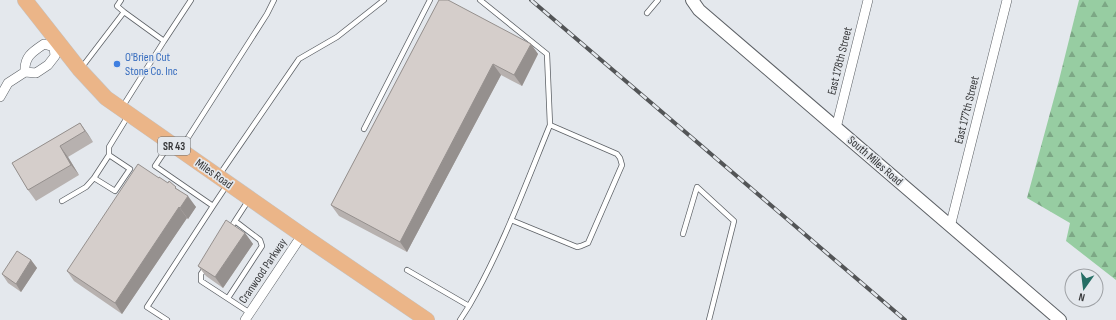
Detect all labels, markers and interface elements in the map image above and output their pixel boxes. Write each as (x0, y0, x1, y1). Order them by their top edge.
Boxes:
street label: East 178th Street (824, 25, 856, 97)
place label: O'Brien Cut Stone Co. Inc (125, 50, 178, 79)
marker: O'Brien Cut Stone Co. Inc (112, 59, 122, 69)
street label: East 177th Street (951, 74, 983, 145)
street label: South Miles Road (844, 133, 906, 189)
road number: SR 43 (158, 137, 190, 155)
street label: Miles Road (192, 156, 236, 192)
street label: Cranwood Parkway (236, 235, 291, 307)
north arrow (1064, 268, 1104, 308)
text: N (1077, 290, 1086, 304)

